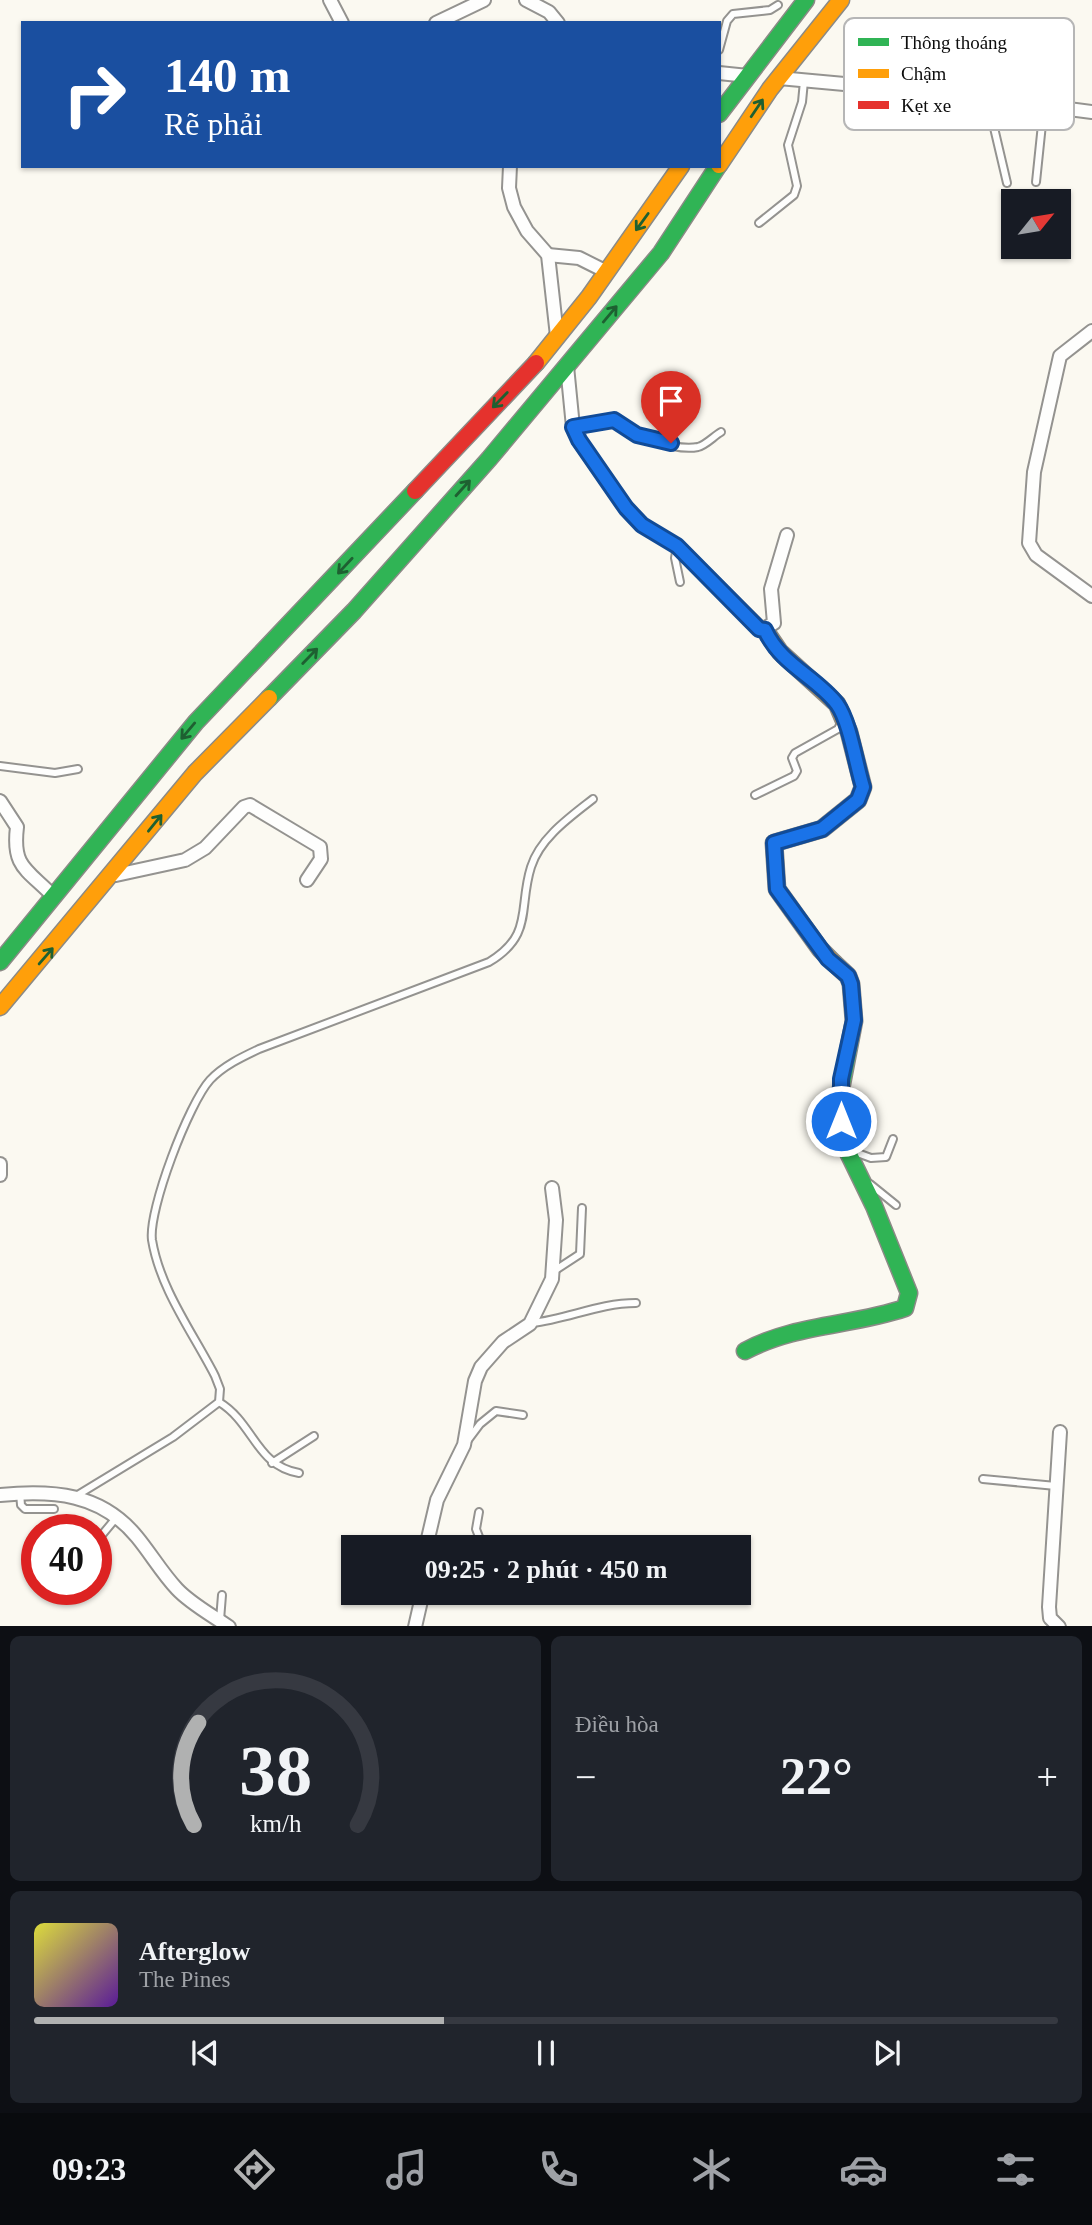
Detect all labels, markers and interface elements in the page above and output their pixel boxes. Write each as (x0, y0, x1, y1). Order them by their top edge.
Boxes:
legend (844, 18, 1074, 130)
text: Thông thoáng (901, 32, 1008, 53)
text: 140 m (164, 48, 291, 103)
icon: right (49, 49, 140, 140)
text: Chậm (901, 63, 947, 84)
text: Kẹt xe (901, 95, 951, 116)
one-way arrow (750, 99, 764, 118)
text: Rẽ phải (164, 106, 263, 142)
north arrow (1001, 189, 1071, 259)
map controls (1001, 189, 1071, 259)
one-way arrow (634, 212, 649, 231)
one-way arrow (602, 306, 618, 324)
pin (641, 371, 701, 443)
icon: arrive (652, 382, 690, 420)
one-way arrow (492, 391, 509, 408)
one-way arrow (455, 479, 471, 497)
one-way arrow (337, 557, 354, 574)
one-way arrow (301, 648, 318, 665)
one-way arrow (181, 721, 196, 739)
one-way arrow (147, 814, 163, 832)
one-way arrow (37, 948, 54, 965)
position arrow (804, 1084, 878, 1158)
speed limit sign: 40 (21, 1514, 112, 1605)
text: 09:25 · 2 phút · 450 m (425, 1555, 667, 1584)
text: Điều hòa (575, 1712, 659, 1737)
text: 38 (239, 1730, 312, 1811)
text: 22° (780, 1748, 853, 1805)
text: − (575, 1756, 596, 1798)
text: + (1037, 1756, 1058, 1798)
text: km/h (250, 1809, 302, 1836)
text: Afterglow (139, 1937, 250, 1966)
text: The Pines (139, 1967, 230, 1992)
icon: previous (186, 2034, 224, 2072)
icon: pause (527, 2034, 565, 2072)
icon: next (868, 2034, 906, 2072)
icon: directions (230, 2145, 279, 2194)
icon: music (382, 2145, 431, 2194)
icon: phone (534, 2145, 583, 2194)
icon: climate (687, 2145, 736, 2194)
icon: car (839, 2145, 888, 2194)
icon: filters (991, 2145, 1040, 2194)
text: 09:23 (52, 2151, 126, 2187)

